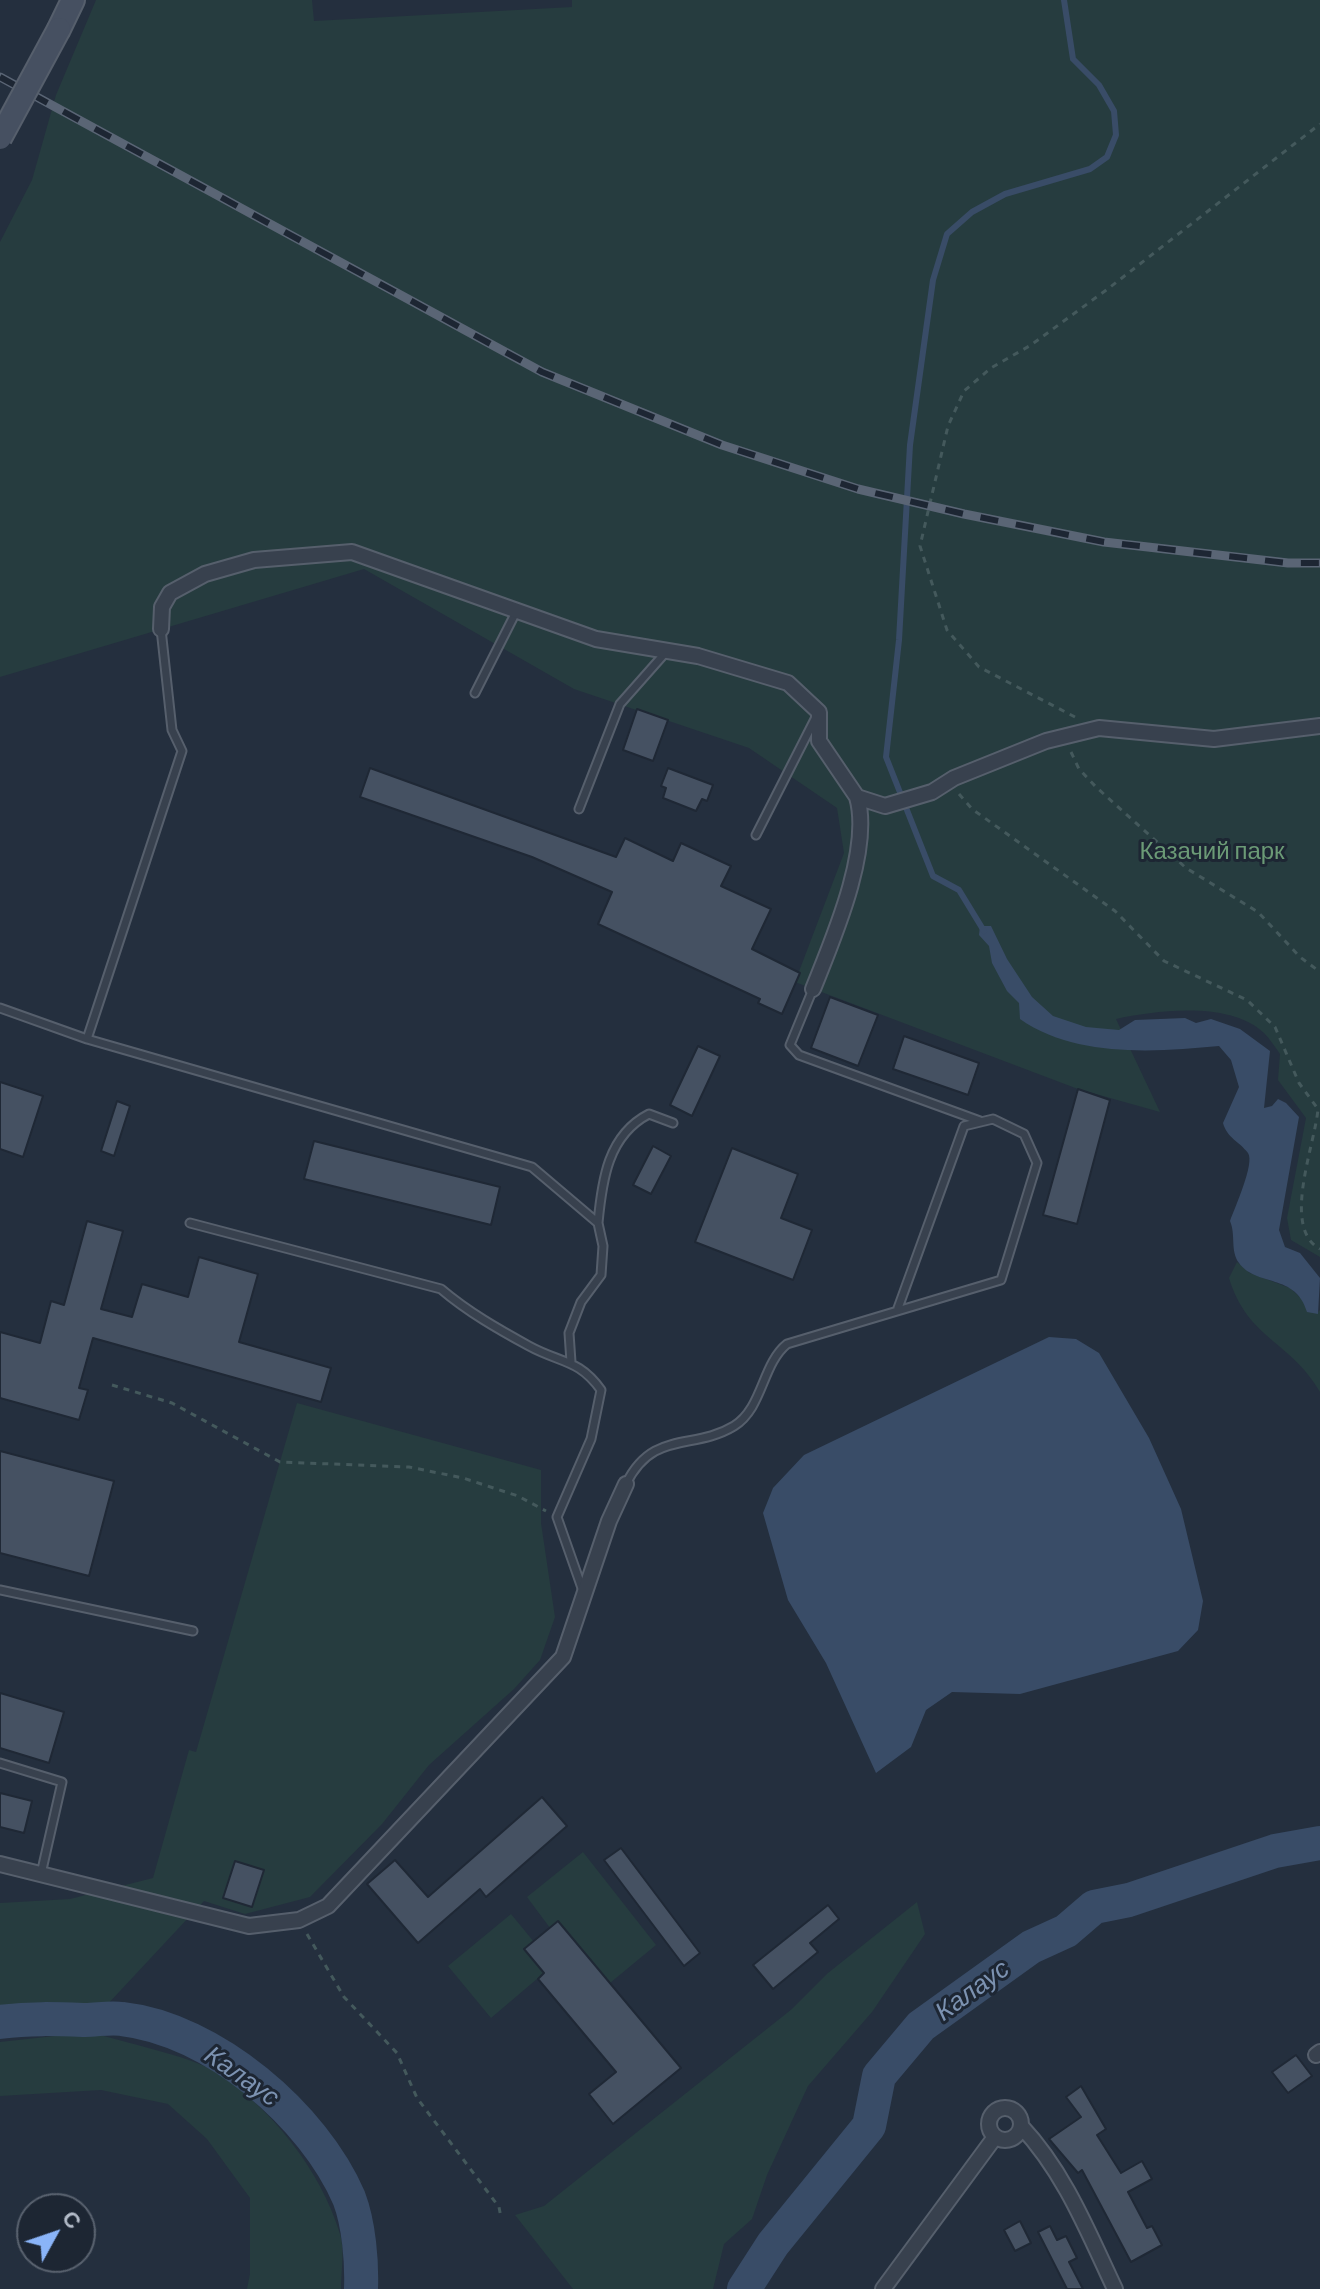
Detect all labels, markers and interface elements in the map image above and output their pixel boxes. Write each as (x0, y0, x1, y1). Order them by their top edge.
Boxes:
park label: Казачий парк (1139, 837, 1285, 865)
water label: Калаус (929, 1953, 1015, 2027)
water label: Калаус (199, 2039, 285, 2113)
north arrow (16, 2193, 96, 2273)
text: С (58, 2204, 88, 2233)

